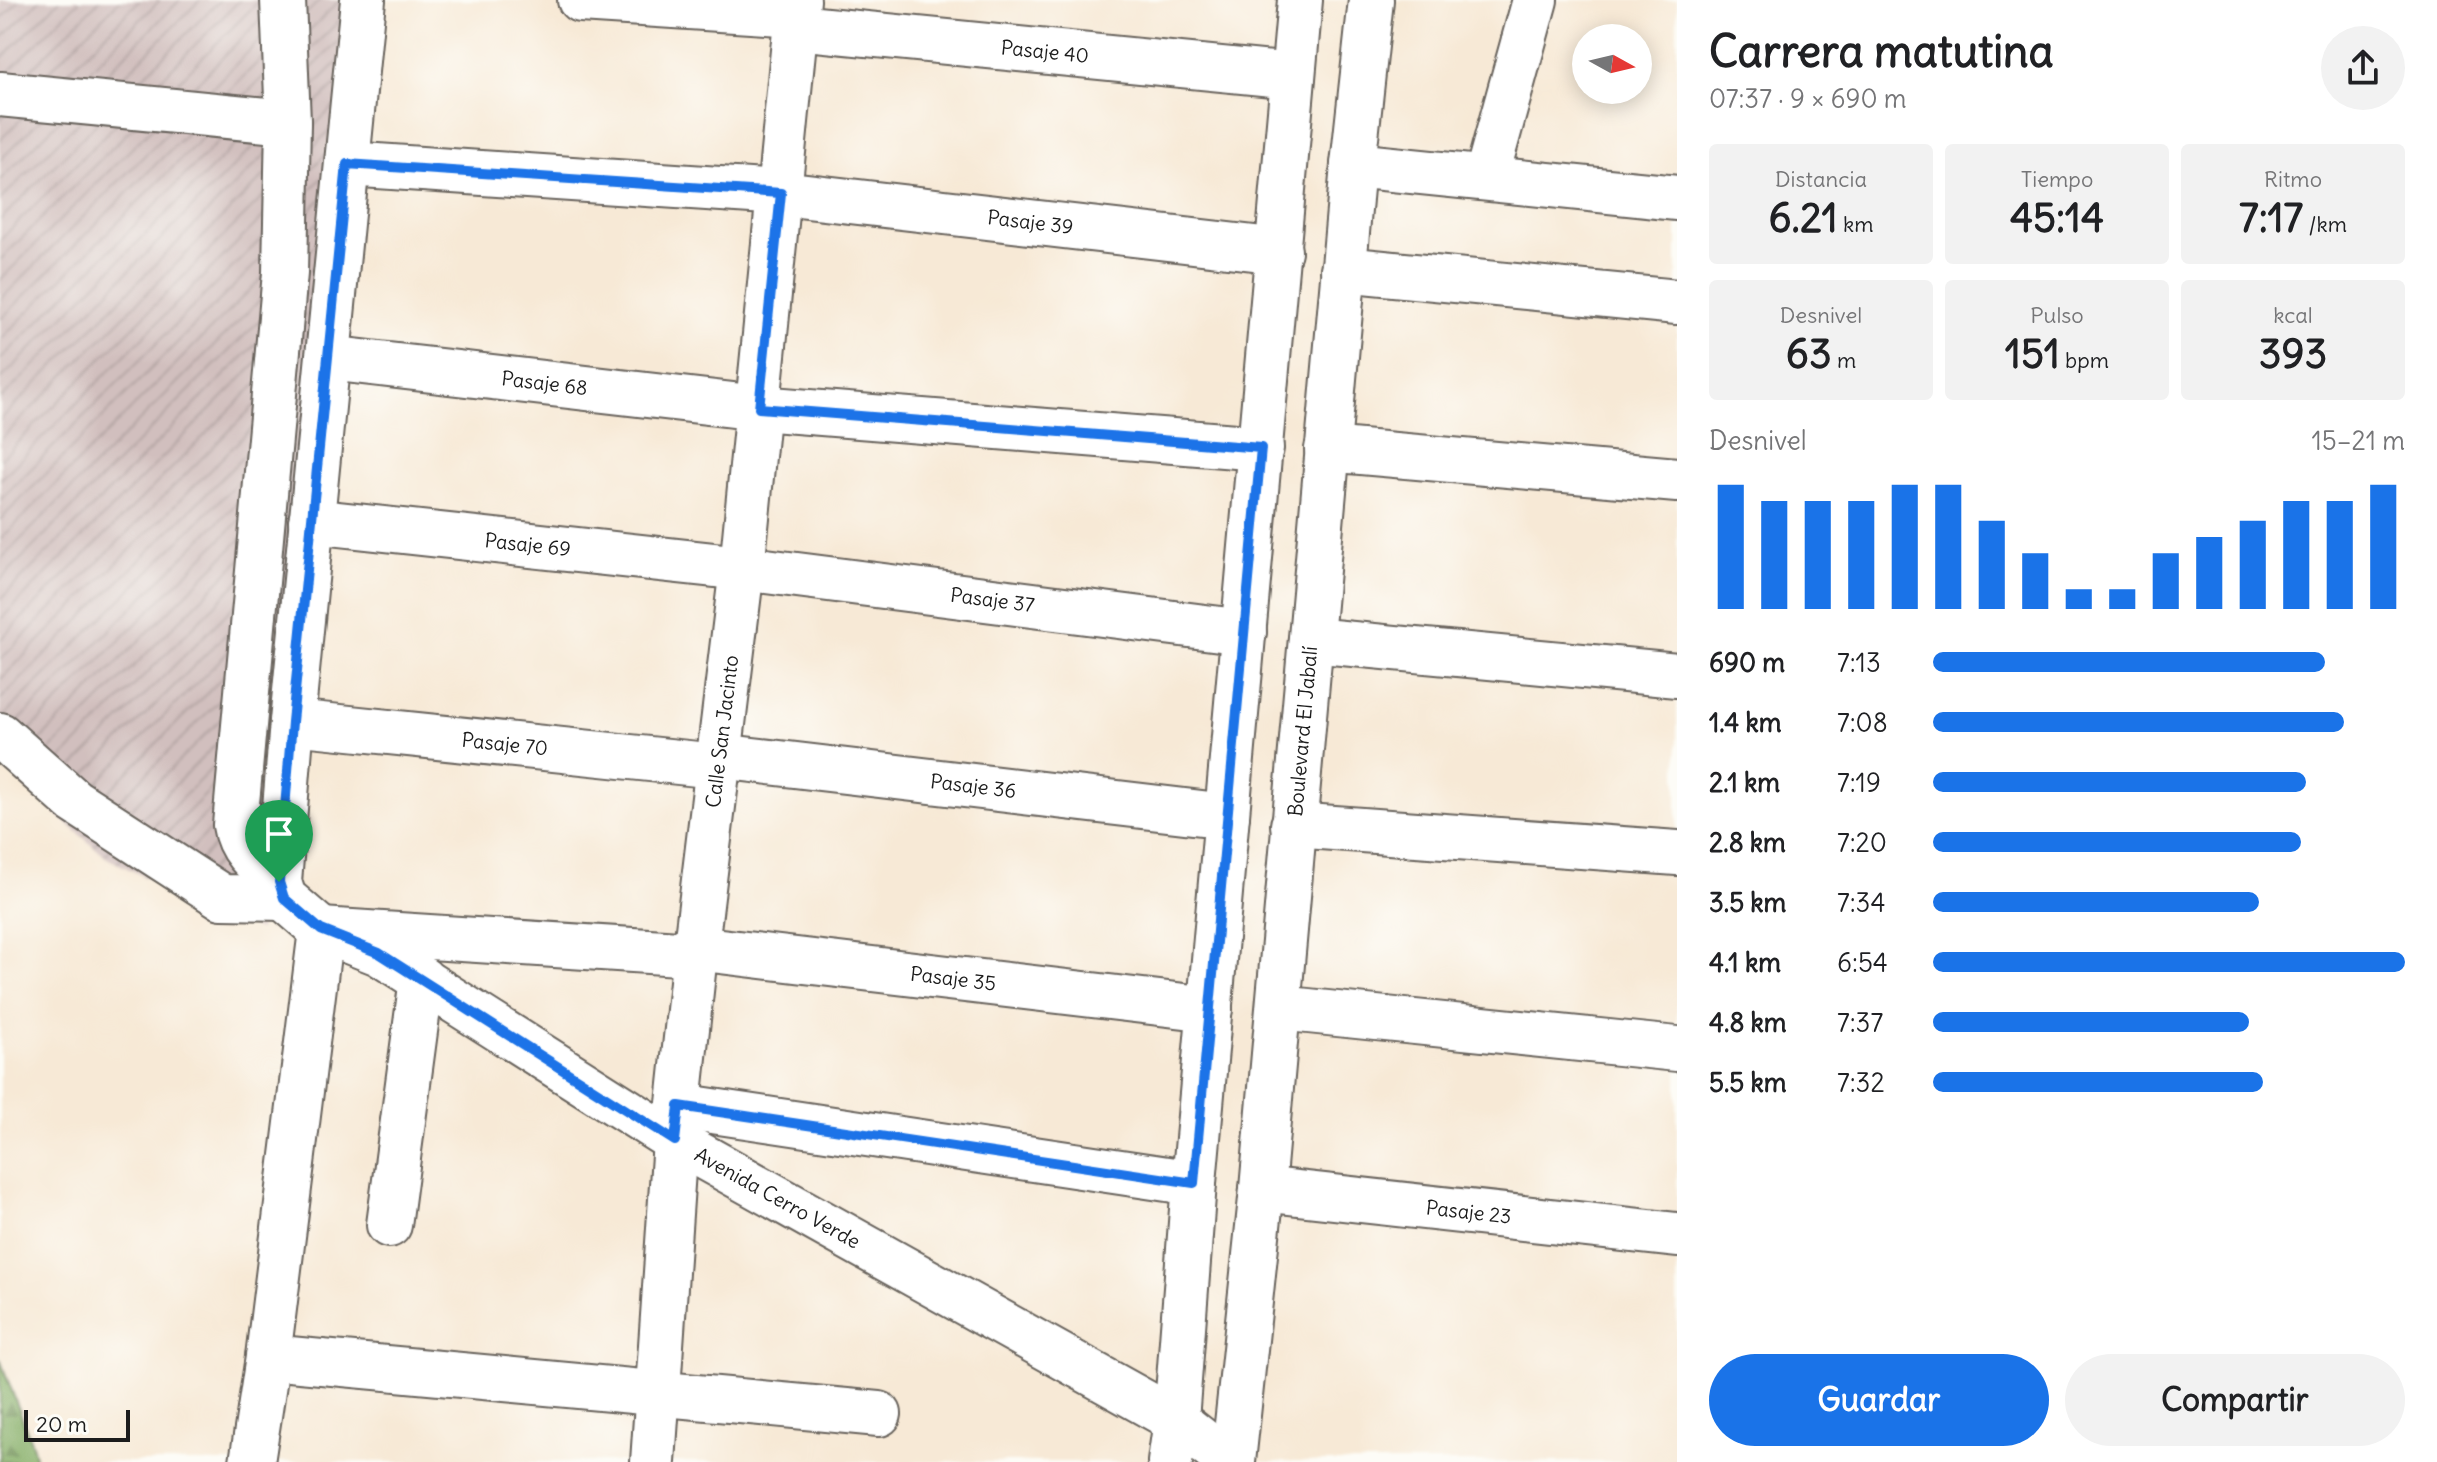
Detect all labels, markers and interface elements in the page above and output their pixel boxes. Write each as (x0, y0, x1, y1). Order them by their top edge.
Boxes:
north arrow (1572, 24, 1652, 104)
map controls (1572, 24, 1652, 104)
text: Carrera matutina (1709, 24, 2054, 79)
button: share (2321, 26, 2405, 110)
street label: Pasaje 40 (1000, 34, 1090, 68)
text: 07:37 · 9 × 690 m (1709, 82, 1907, 115)
text: Distancia (1775, 165, 1867, 193)
text: Tiempo (2021, 165, 2093, 193)
text: Ritmo (2264, 165, 2322, 193)
text: 6.21 (1769, 193, 1838, 243)
text: 45:14 (2010, 193, 2104, 243)
text: 7:17 (2239, 193, 2303, 243)
street label: Pasaje 39 (986, 204, 1075, 239)
text: km (1838, 210, 1873, 238)
text: /km (2303, 210, 2347, 238)
text: Desnivel (1780, 301, 1862, 329)
text: Pulso (2030, 301, 2084, 329)
text: kcal (2273, 301, 2313, 329)
text: 63 (1786, 329, 1832, 379)
text: 151 (2005, 329, 2060, 379)
text: 393 (2259, 329, 2327, 379)
text: m (1832, 346, 1856, 374)
text: bpm (2060, 346, 2109, 374)
street label: Pasaje 68 (500, 365, 589, 400)
text: Desnivel (1709, 424, 1807, 457)
text: 15–21 m (2311, 424, 2405, 457)
street label: Pasaje 69 (483, 527, 572, 561)
street label: Pasaje 37 (949, 582, 1036, 617)
street label: Boulevard El Jabalí (1282, 645, 1322, 817)
text: 690 m (1709, 646, 1785, 679)
text: 7:13 (1837, 646, 1881, 679)
street label: Calle San Jacinto (700, 654, 743, 809)
text: 1.4 km (1709, 706, 1782, 739)
text: 7:08 (1837, 706, 1888, 739)
street label: Pasaje 70 (461, 727, 549, 760)
text: 2.1 km (1709, 766, 1780, 799)
text: 7:19 (1837, 766, 1881, 799)
street label: Pasaje 36 (929, 768, 1018, 803)
pin (245, 800, 313, 882)
icon: arrive (257, 812, 301, 856)
text: 2.8 km (1709, 826, 1786, 859)
text: 7:20 (1837, 826, 1887, 859)
text: 3.5 km (1709, 886, 1786, 919)
text: 7:34 (1837, 886, 1885, 919)
text: 4.1 km (1709, 946, 1781, 979)
text: 6:54 (1837, 946, 1888, 979)
street label: Pasaje 35 (909, 961, 998, 996)
text: 4.8 km (1709, 1006, 1787, 1039)
text: 7:37 (1837, 1006, 1883, 1039)
text: 5.5 km (1709, 1066, 1787, 1099)
text: 7:32 (1837, 1066, 1885, 1099)
street label: Avenida Cerro Verde (690, 1142, 865, 1254)
street label: Pasaje 23 (1425, 1194, 1513, 1229)
button: Guardar (1709, 1354, 2049, 1446)
button: Compartir (2065, 1354, 2405, 1446)
scale bar (24, 1406, 130, 1442)
text: 20 m (36, 1410, 87, 1438)

